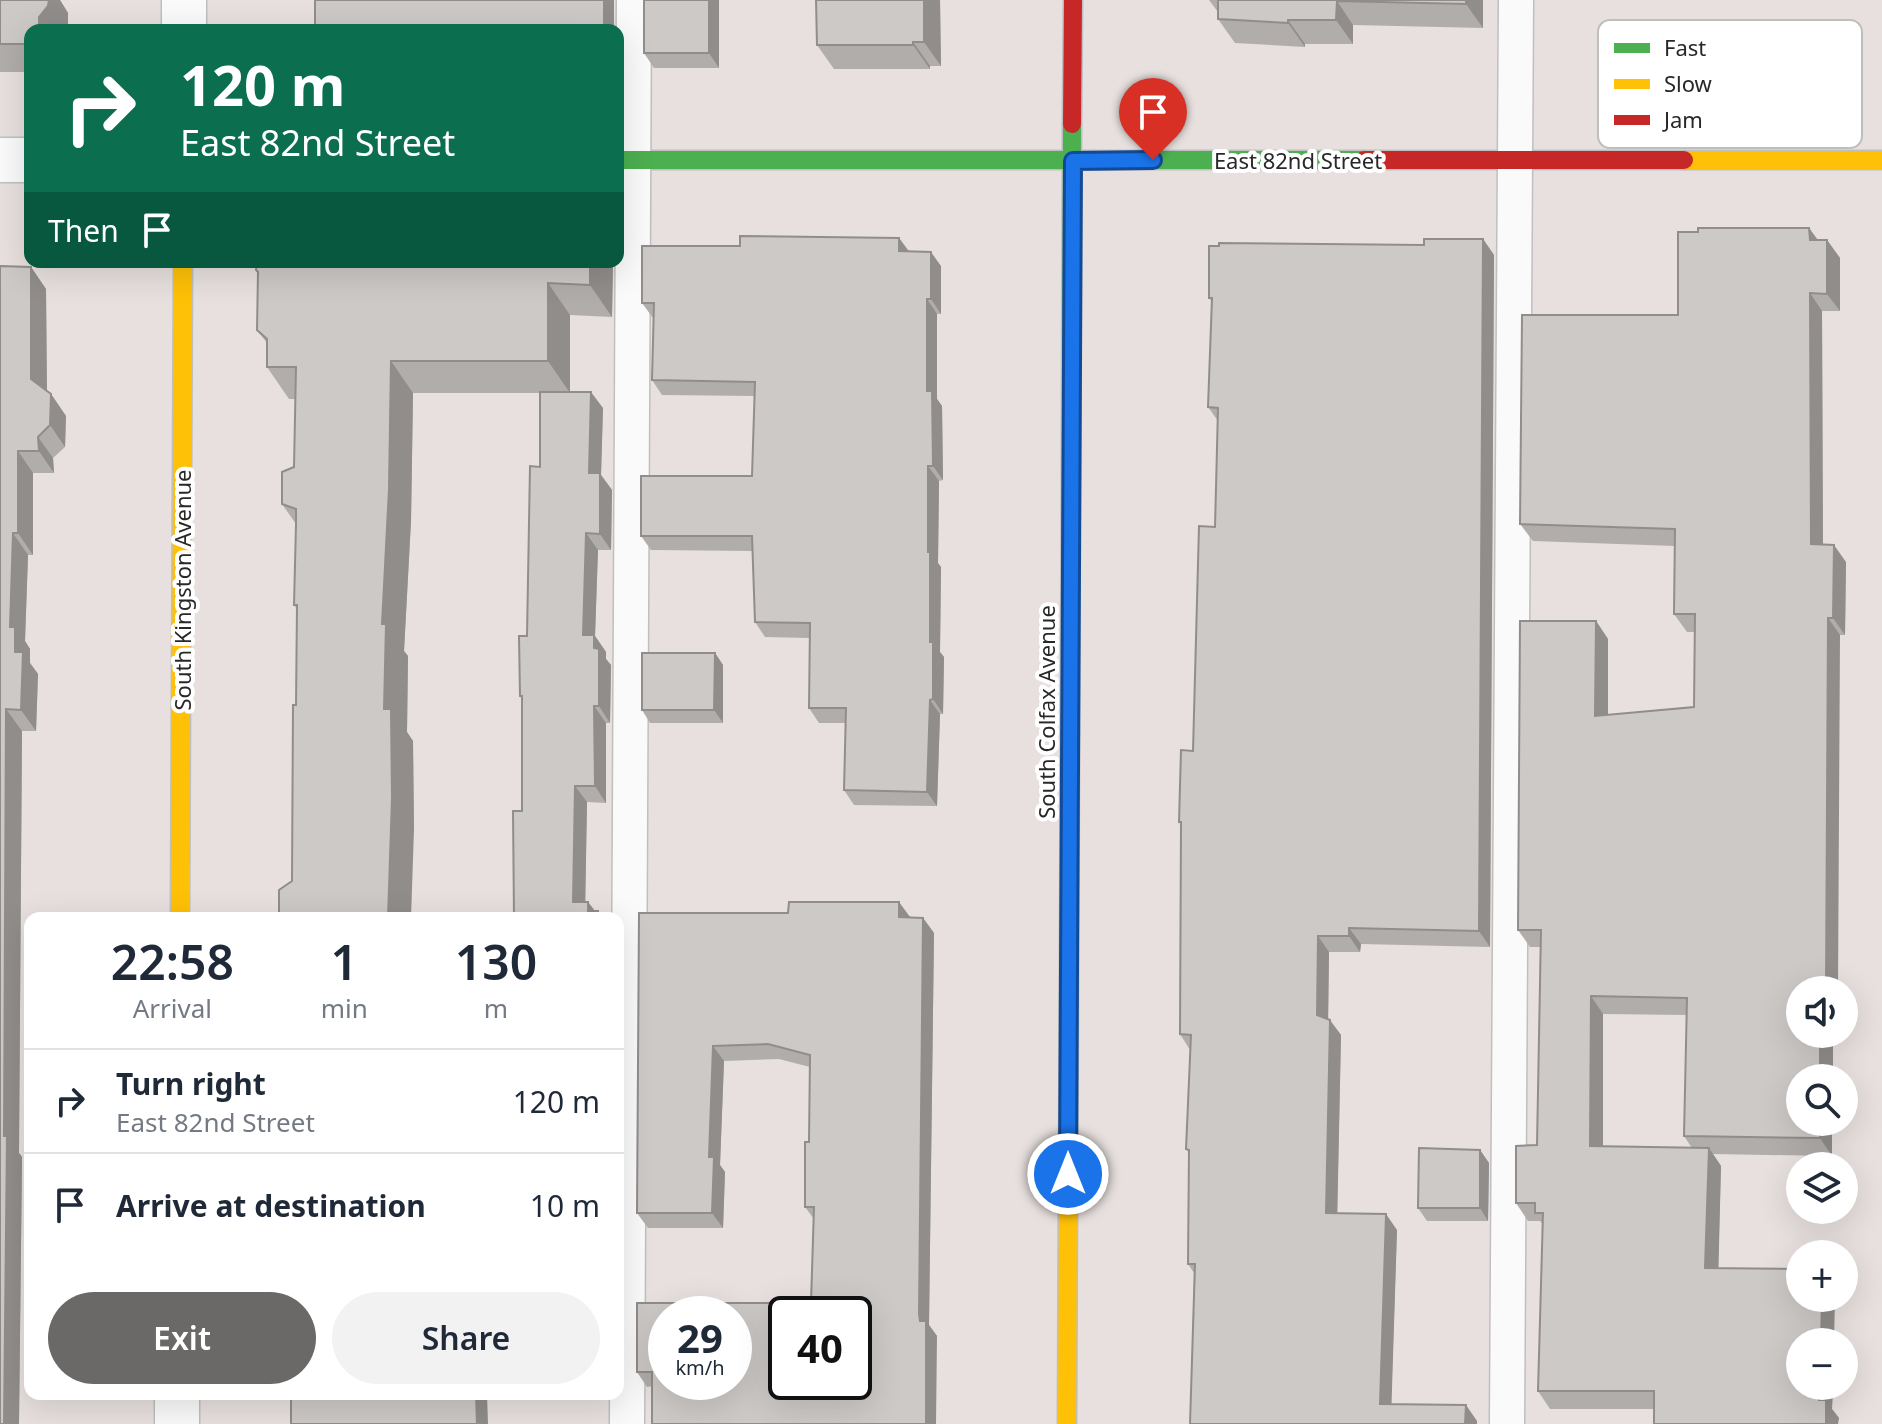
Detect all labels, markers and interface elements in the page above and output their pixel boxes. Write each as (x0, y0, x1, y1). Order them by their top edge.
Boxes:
legend (1598, 20, 1862, 148)
text: Fast (1664, 32, 1706, 62)
text: 120 m (180, 46, 345, 122)
icon: right (48, 56, 152, 160)
text: Slow (1664, 68, 1713, 98)
pin (1119, 78, 1187, 160)
icon: arrive (1131, 90, 1175, 134)
text: Jam (1662, 104, 1703, 134)
text: East 82nd Street (180, 118, 455, 167)
street label: East 82nd Street (1214, 145, 1382, 175)
icon: arrive (135, 208, 179, 252)
text: Then (48, 210, 119, 251)
street label: South Kingston Avenue (167, 469, 197, 711)
street label: South Colfax Avenue (1031, 605, 1061, 819)
text: 22:58 (111, 929, 234, 994)
text: 1 (331, 929, 358, 994)
text: 130 (455, 929, 537, 994)
map controls (1786, 976, 1858, 1400)
button: sound (1786, 976, 1858, 1048)
text: Arrival (133, 990, 212, 1026)
text: min (321, 990, 368, 1026)
text: m (484, 990, 508, 1026)
text: Turn right (116, 1063, 266, 1104)
button: search (1786, 1064, 1858, 1136)
icon: right (48, 1079, 92, 1123)
text: 120 m (513, 1081, 600, 1122)
text: East 82nd Street (116, 1104, 315, 1140)
position arrow (1026, 1132, 1110, 1216)
button: layers (1786, 1152, 1858, 1224)
icon: arrive (48, 1183, 92, 1227)
text: Arrive at destination (116, 1185, 426, 1226)
text: 10 m (530, 1185, 600, 1226)
button: + (1786, 1240, 1858, 1312)
button: Exit (48, 1292, 316, 1384)
button: Share (332, 1292, 600, 1384)
speed limit sign: 40 (768, 1296, 872, 1400)
text: 29 (677, 1310, 723, 1365)
button: − (1786, 1328, 1858, 1400)
text: km/h (675, 1354, 725, 1381)

